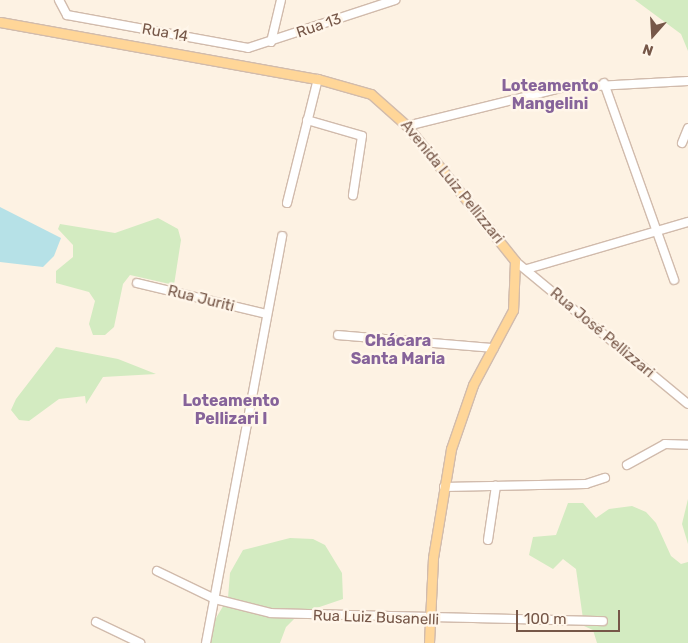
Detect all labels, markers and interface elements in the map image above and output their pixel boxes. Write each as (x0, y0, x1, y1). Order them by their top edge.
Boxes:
street label: Rua 13 (294, 10, 344, 42)
north arrow (628, 10, 678, 60)
street label: Rua 14 (141, 20, 189, 46)
text: N (640, 40, 655, 59)
district label: Loteamento Mangelini (501, 76, 599, 114)
street label: Avenida Luiz Pellizzari (397, 117, 507, 247)
street label: Rua Juriti (166, 282, 236, 316)
street label: Rua José Pellizzari (546, 284, 658, 382)
district label: Chácara Santa Maria (351, 331, 445, 369)
district label: Loteamento Pellizari I (182, 391, 280, 429)
scale bar (518, 600, 622, 632)
street label: Rua Luiz Busanelli (313, 607, 439, 629)
text: 100 m (524, 610, 566, 628)

